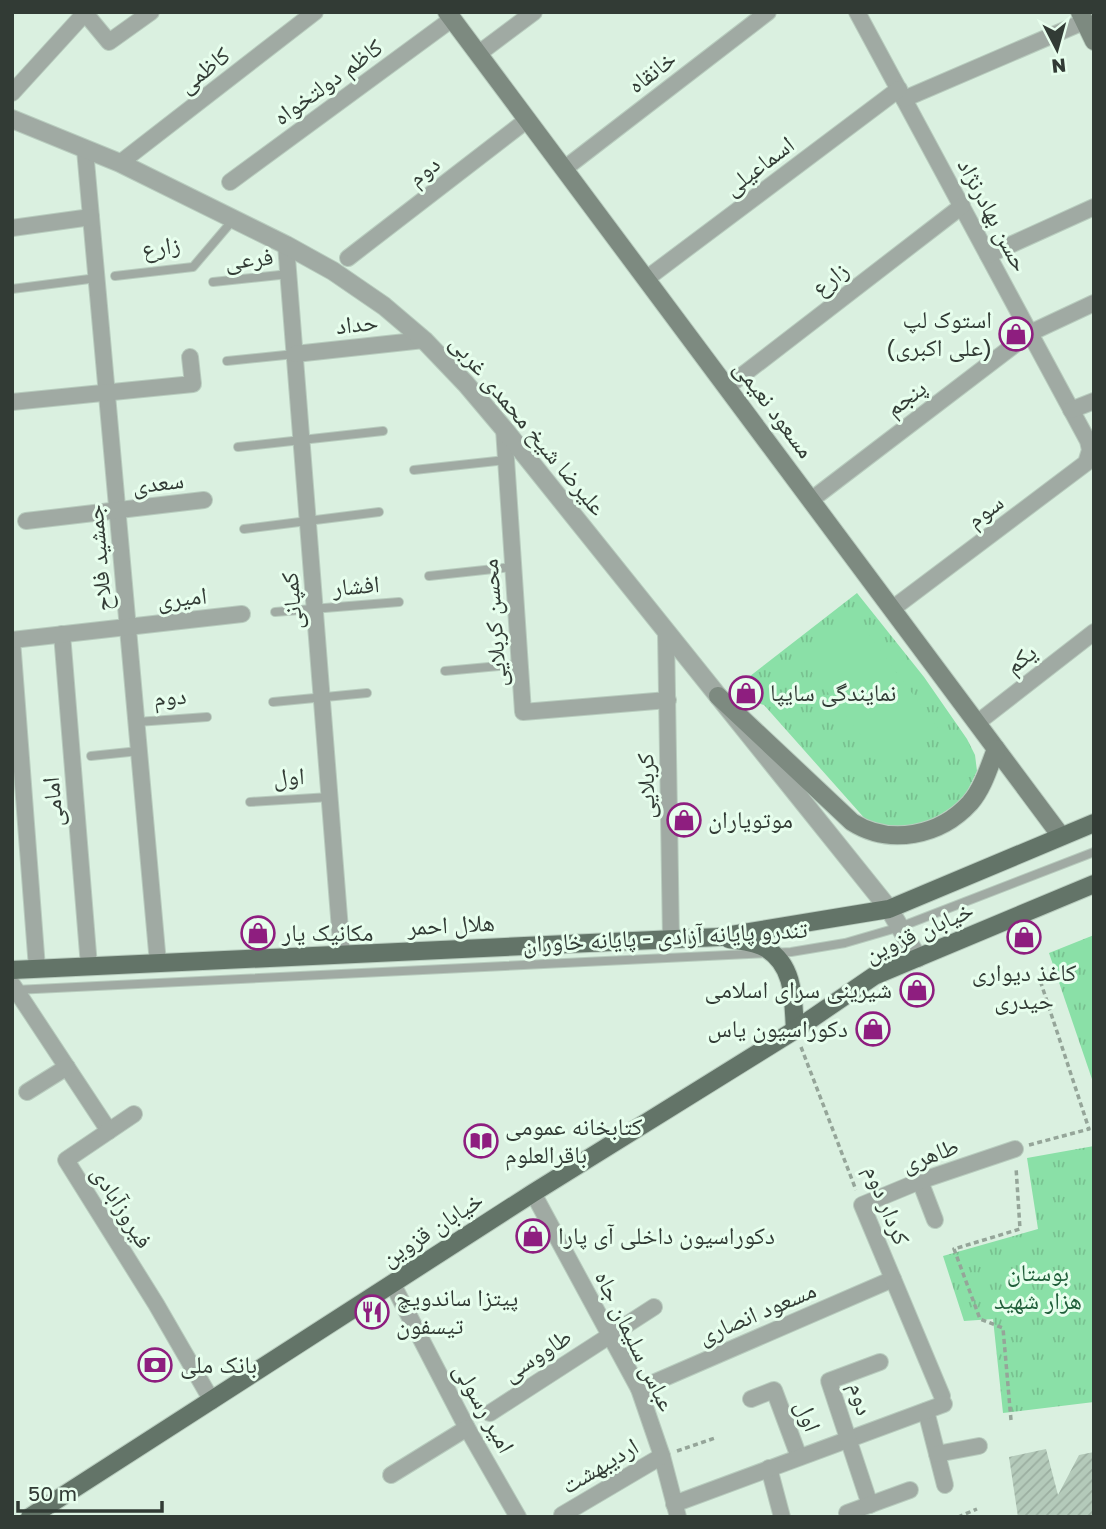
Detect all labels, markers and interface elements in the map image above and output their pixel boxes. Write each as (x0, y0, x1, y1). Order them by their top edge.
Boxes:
north arrow (1022, 14, 1092, 84)
street label: کاظم دولتخواه (267, 31, 389, 133)
street label: کاظمی (171, 39, 236, 99)
street label: خانقاه (621, 43, 681, 98)
text: N (1050, 54, 1067, 79)
street label: اسماعیلی (717, 129, 800, 201)
street label: دوم (401, 148, 447, 194)
street label: حسن بهادرنژاد (951, 153, 1036, 276)
street label: زارع (140, 228, 182, 265)
street label: فرعی (223, 241, 275, 275)
street label: زارع (805, 254, 855, 303)
place label: استوک لپ (علی اکبری) (886, 304, 992, 362)
street label: حداد (334, 306, 379, 339)
shop icon: استوک لپ (علی اکبری) (997, 315, 1035, 353)
street label: علیرضا شیخ محمدی غربی (443, 328, 613, 522)
street label: مسعود نعیمی (728, 353, 822, 464)
street label: پنجم (879, 372, 933, 424)
street label: سعدی (130, 464, 185, 500)
street label: سوم (960, 487, 1010, 535)
street label: جمشید فلاح (78, 503, 119, 613)
street label: محسن کربلایی (474, 558, 512, 688)
street label: افشار (330, 568, 381, 601)
street label: کمپانی (274, 571, 309, 631)
street label: امیری (156, 579, 208, 615)
street label: یکم (999, 637, 1043, 681)
shop icon: نمایندگی سایپا (727, 674, 765, 712)
place label: نمایندگی سایپا (770, 677, 896, 707)
street label: دوم (152, 680, 188, 714)
street label: کربلایی (629, 753, 661, 819)
street label: اول (273, 760, 305, 792)
street label: امامی (35, 776, 69, 828)
shop icon: موتویاران (665, 801, 703, 839)
place label: موتویاران (708, 804, 793, 834)
street label: خیابان قزوین (860, 894, 978, 968)
street label: هلال احمر (405, 907, 496, 941)
shop icon: مکانیک یار (239, 914, 277, 952)
street label: تندرو پایانه آزادی - پایانه خاوران (522, 914, 808, 959)
place label: مکانیک یار (281, 917, 373, 946)
shop icon: کاغذ دیواری حیدری (1005, 918, 1043, 956)
place label: کاغذ دیواری حیدری (972, 957, 1076, 1015)
shop icon: شیرینی سرای اسلامی (898, 971, 936, 1009)
place label: شیرینی سرای اسلامی (705, 974, 892, 1004)
shop icon: دکوراسیون یاس (854, 1010, 892, 1048)
place label: دکوراسیون یاس (708, 1013, 848, 1043)
place label: کتابخانه عمومی باقرالعلوم (505, 1111, 643, 1171)
library icon: کتابخانه عمومی باقرالعلوم (462, 1122, 500, 1160)
street label: طاهری (897, 1130, 962, 1178)
street label: فیروزآبادی (86, 1159, 160, 1253)
street label: کردار دوم (857, 1160, 917, 1250)
street label: خیابان قزوین (375, 1184, 488, 1272)
shop icon: دکوراسیون داخلی آی پارا (514, 1217, 552, 1255)
place label: دکوراسیون داخلی آی پارا (558, 1220, 775, 1250)
park label: بوستان هزار شهید (994, 1257, 1082, 1314)
street label: عباس سلیمان جاه (589, 1265, 683, 1416)
street label: مسعود انصاری (693, 1274, 820, 1350)
place label: پیتزا ساندویچ تیسفون (396, 1282, 518, 1340)
restaurant icon: پیتزا ساندویچ تیسفون (353, 1293, 391, 1331)
street label: طاووسی (496, 1321, 577, 1388)
bank icon: بانک ملی (136, 1346, 174, 1384)
place label: بانک ملی (180, 1349, 257, 1379)
street label: امیر رسولی (448, 1357, 522, 1458)
street label: دوم (841, 1379, 881, 1419)
street label: اول (789, 1396, 829, 1436)
street label: اردیبهشت (555, 1430, 643, 1500)
scale bar (18, 1470, 161, 1514)
text: 50 m (28, 1480, 77, 1506)

